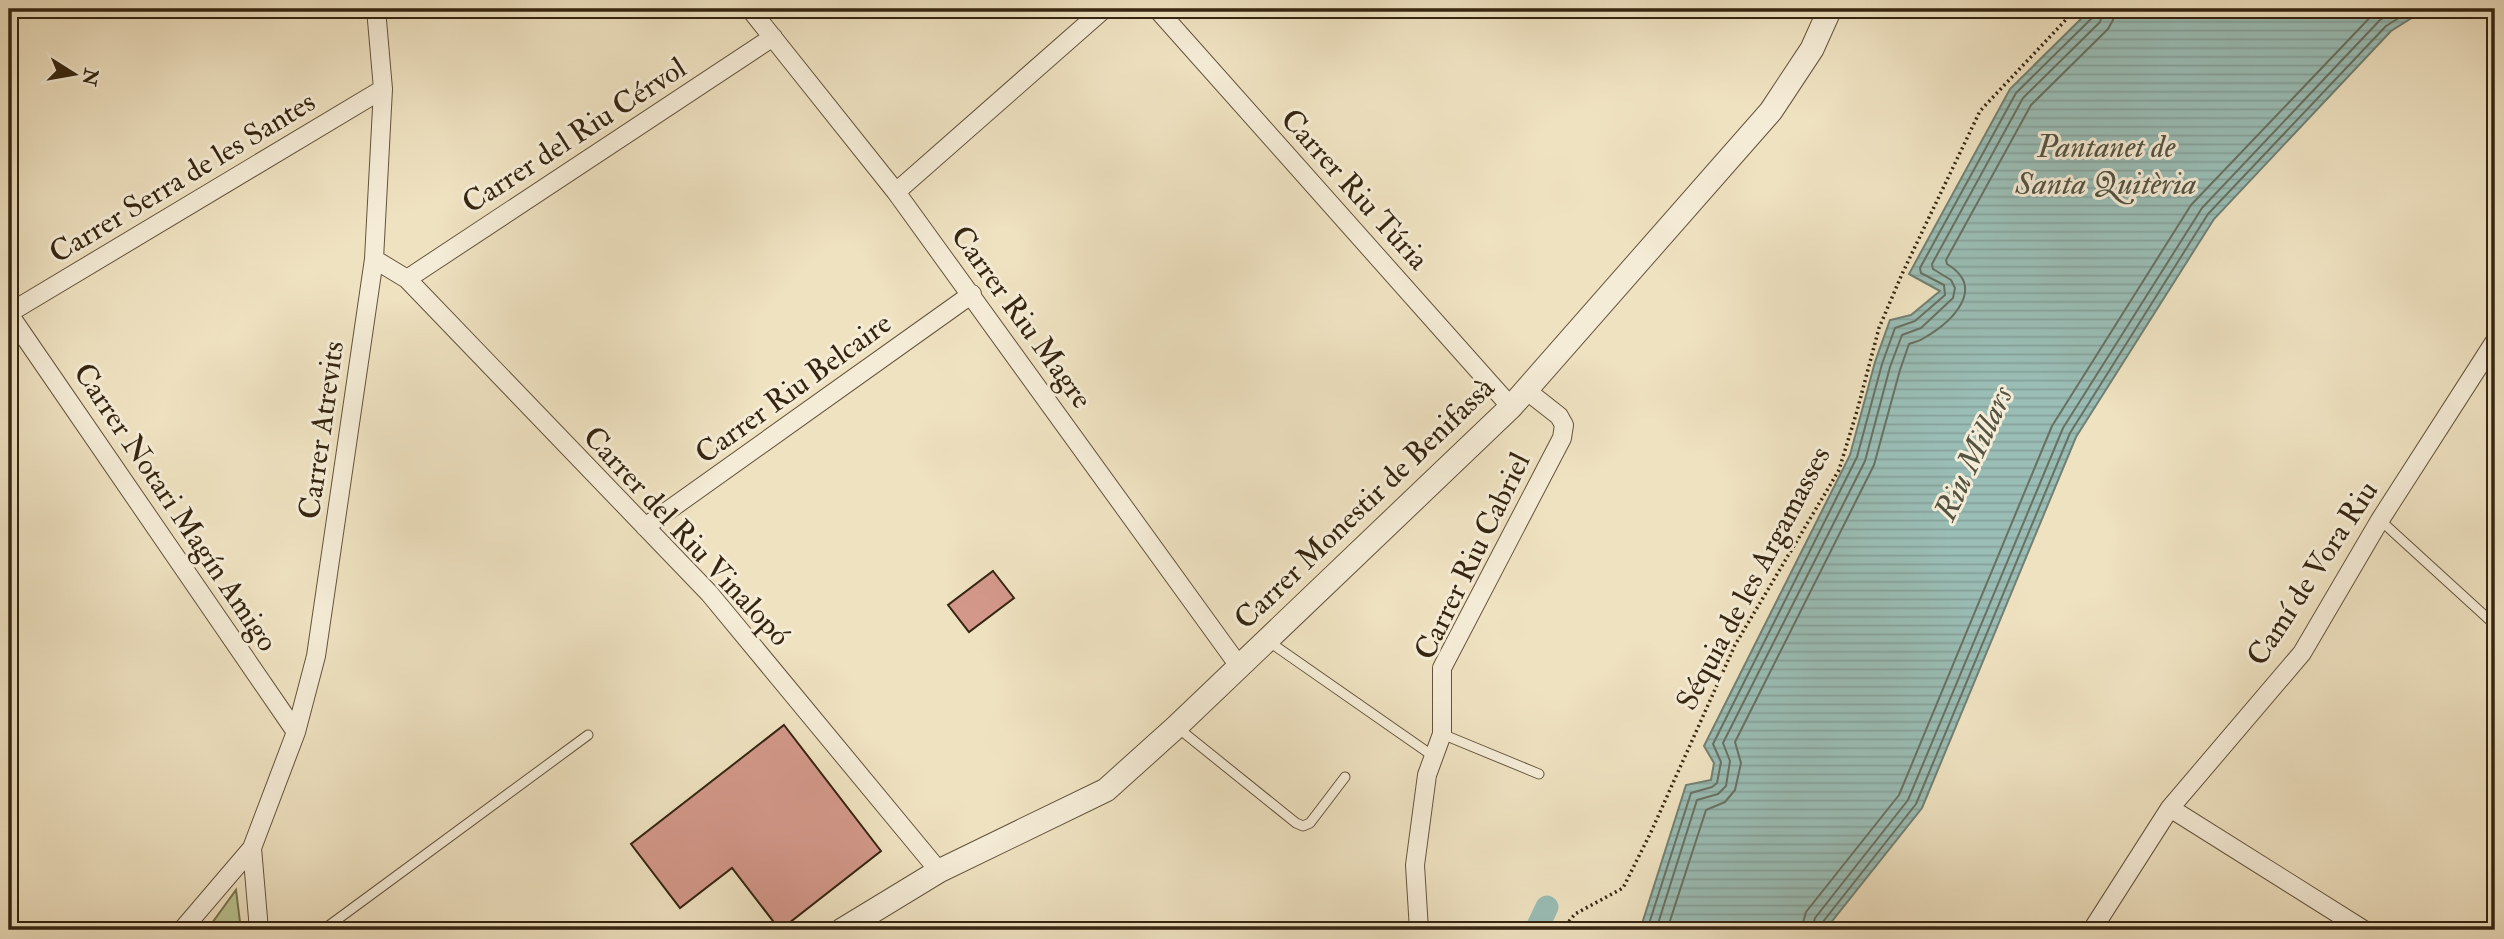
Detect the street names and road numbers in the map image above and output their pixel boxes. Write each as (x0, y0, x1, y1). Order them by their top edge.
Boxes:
street label: Carrer del Riu Cérvol (455, 49, 693, 222)
street label: Carrer Serra de les Santes (42, 83, 322, 272)
street label: Carrer Riu Túria (1273, 101, 1437, 278)
street label: Carrer Riu Magre (943, 219, 1100, 416)
street label: Carrer Riu Belcaire (688, 305, 899, 472)
street label: Carrer Atrevits (291, 339, 352, 522)
street label: Carrer Notari Magín Amigo (65, 356, 286, 658)
street label: Carrer Monestir de Benifassà (1227, 369, 1503, 637)
street label: Carrer del Riu Vinalopó (575, 419, 798, 654)
street label: Séquia de les Argamasses (1668, 440, 1839, 717)
street label: Carrer Riu Cabriel (1406, 446, 1539, 666)
street label: Camí de Vora Riu (2239, 474, 2386, 673)

